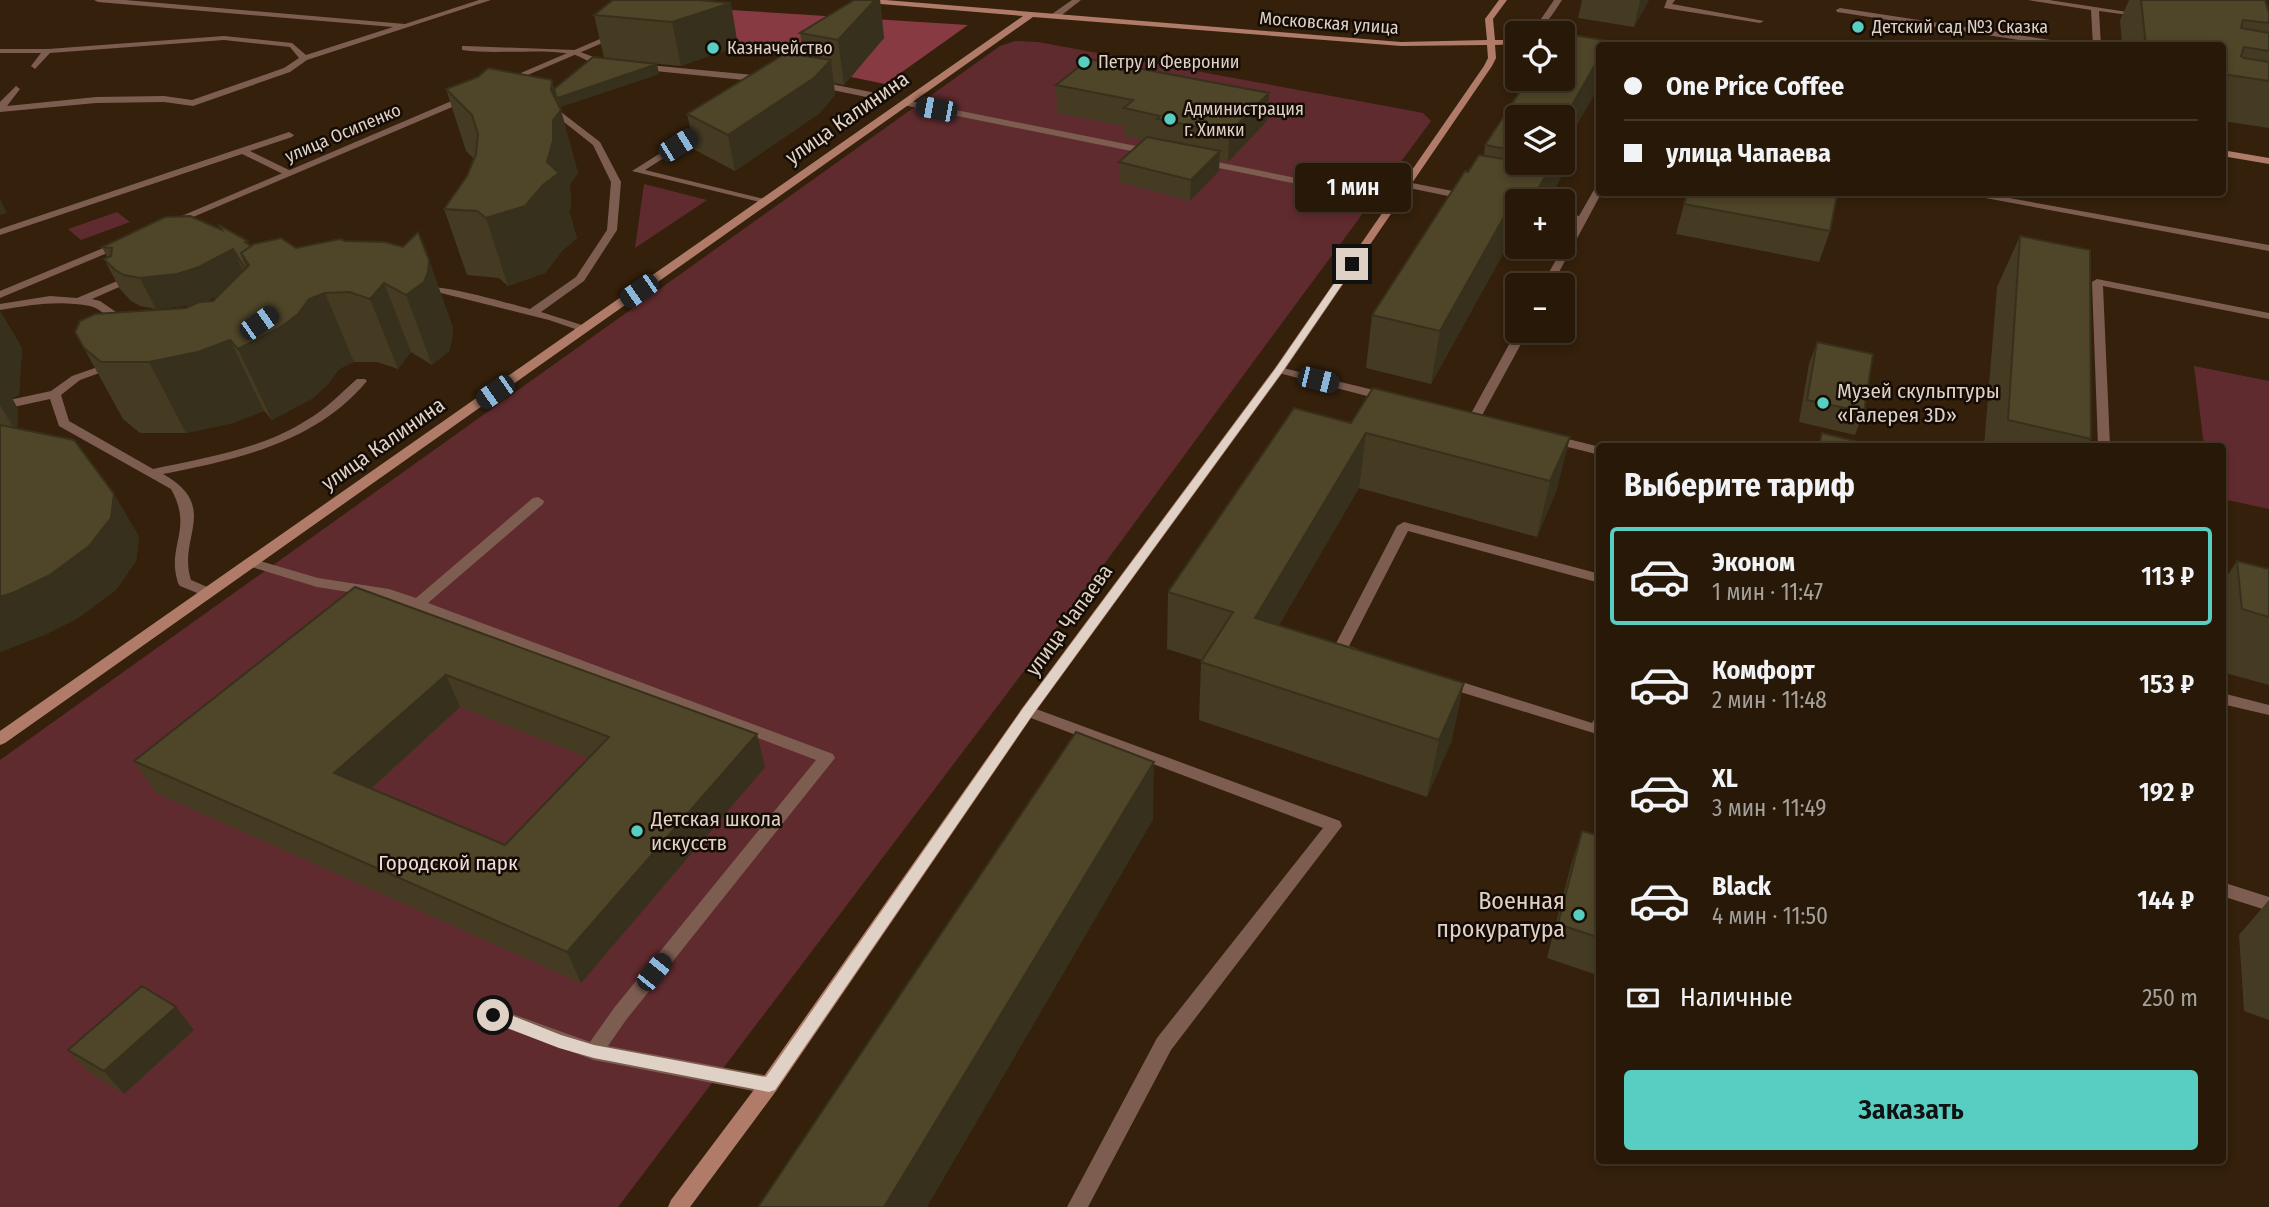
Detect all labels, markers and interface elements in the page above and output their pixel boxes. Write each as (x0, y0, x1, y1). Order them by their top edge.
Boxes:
street label: Московская улица (1259, 7, 1400, 39)
place label: Детский сад №3 Сказка (1871, 16, 2048, 38)
marker: Детский сад №3 Сказка (1850, 19, 1866, 35)
map controls (1505, 21, 1575, 343)
button: locate (1505, 21, 1575, 91)
place label: Казначейство (727, 37, 833, 59)
marker: Казначейство (705, 40, 721, 56)
place label: Петру и Февронии (1098, 51, 1239, 73)
marker: Петру и Февронии (1076, 54, 1092, 70)
street label: улица Калинина (780, 66, 914, 170)
text: One Price Coffee (1666, 71, 1844, 102)
car (914, 95, 959, 123)
place label: Администрация г. Химки (1184, 98, 1304, 141)
street label: улица Осипенко (282, 99, 404, 167)
button: layers (1505, 105, 1575, 175)
marker: Администрация г. Химки (1162, 111, 1178, 127)
car (655, 125, 702, 165)
text: улица Чапаева (1666, 138, 1831, 169)
callout: 1 мин (1294, 162, 1410, 212)
text: 1 мин (1326, 173, 1380, 201)
button: + (1505, 189, 1575, 259)
route end (1336, 248, 1368, 280)
car (616, 270, 663, 312)
button: − (1505, 273, 1575, 343)
car (236, 302, 283, 344)
car (1296, 365, 1341, 395)
car (472, 371, 519, 413)
place label: Музей скульптуры «Галерея 3D» (1837, 378, 2000, 428)
street label: улица Калинина (316, 392, 450, 496)
marker: Музей скульптуры «Галерея 3D» (1815, 395, 1831, 411)
text: Выберите тариф (1624, 466, 1855, 504)
icon: car (1628, 545, 1691, 608)
text: Эконом (1712, 547, 1795, 578)
street label: улица Чапаева (1020, 559, 1118, 681)
text: 113 ₽ (2141, 561, 2194, 592)
text: 1 мин · 11:47 (1712, 578, 1823, 606)
icon: car (1628, 653, 1691, 716)
text: Комфорт (1712, 655, 1815, 686)
text: 153 ₽ (2139, 669, 2194, 700)
text: 2 мин · 11:48 (1712, 686, 1827, 714)
icon: car (1628, 761, 1691, 824)
text: XL (1712, 763, 1738, 794)
text: 192 ₽ (2139, 777, 2194, 808)
text: 3 мин · 11:49 (1712, 794, 1826, 822)
place label: Детская школа искусств (650, 806, 781, 856)
marker: Детская школа искусств (629, 823, 645, 839)
park label: Городской парк (378, 850, 518, 876)
icon: car (1628, 869, 1691, 932)
text: Black (1712, 871, 1771, 902)
text: 144 ₽ (2137, 885, 2194, 916)
place label: Военная прокуратура (1436, 887, 1565, 943)
text: 4 мин · 11:50 (1712, 902, 1828, 930)
marker: Военная прокуратура (1571, 907, 1587, 923)
car (633, 949, 676, 995)
icon: cash (1624, 979, 1662, 1017)
text: Наличные (1680, 982, 1793, 1013)
text: 250 m (2142, 984, 2198, 1012)
route start (477, 999, 509, 1031)
button: Заказать (1624, 1070, 2198, 1150)

